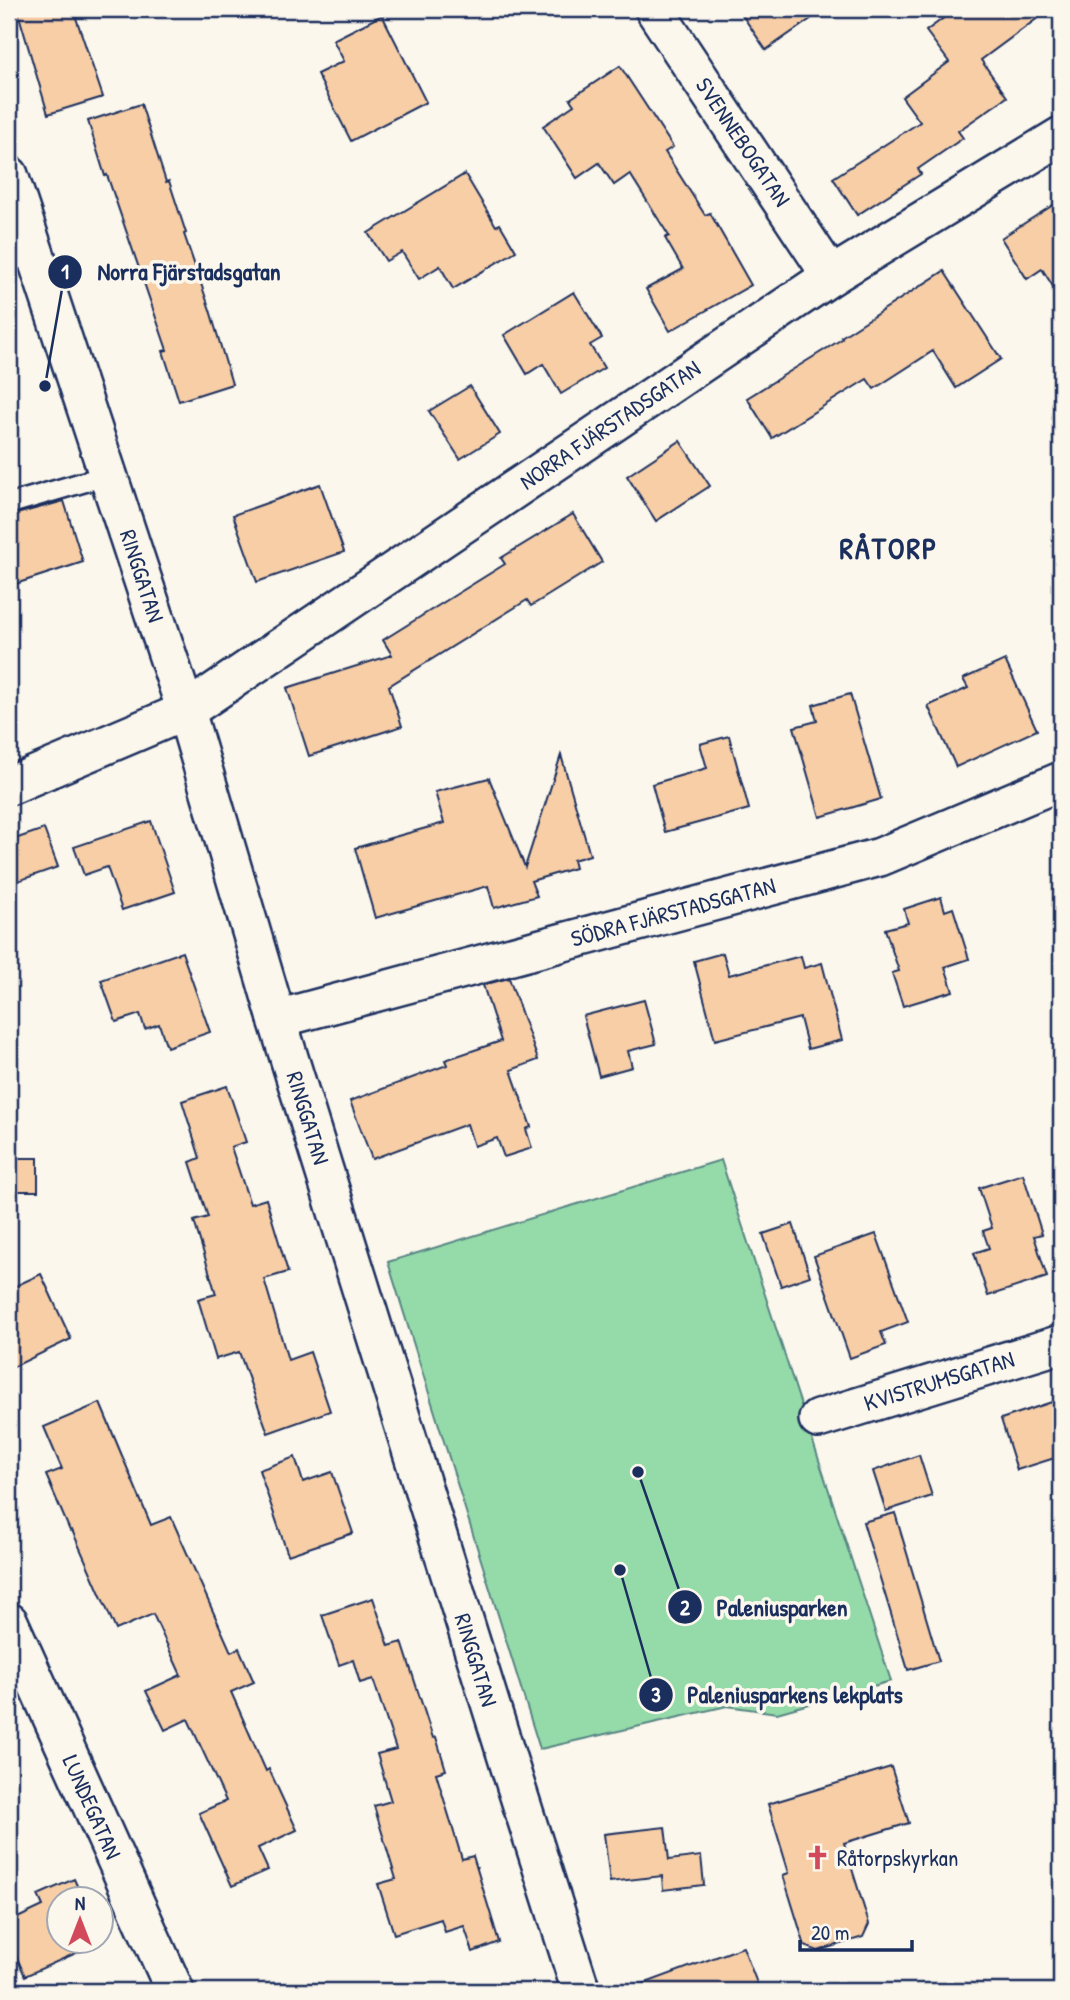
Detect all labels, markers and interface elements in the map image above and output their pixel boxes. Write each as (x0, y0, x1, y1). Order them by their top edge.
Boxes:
street label: SVENNEBOGATAN (689, 71, 798, 212)
callout: Norra Fjärstadsgatan (48, 249, 294, 294)
text: Norra Fjärstadsgatan (97, 255, 281, 288)
text: 1 (61, 257, 69, 286)
street label: NORRA FJÄRSTADSGATAN (513, 353, 706, 497)
street label: RINGGATAN (113, 526, 172, 626)
district label: RÅTORP (839, 528, 939, 568)
street label: SÖDRA FJÄRSTADSGATAN (567, 869, 779, 954)
street label: RINGGATAN (280, 1068, 337, 1168)
street label: KVISTRUMSGATAN (860, 1343, 1018, 1418)
callout: Paleniusparken (667, 1585, 862, 1630)
text: Paleniusparken (716, 1591, 848, 1624)
text: 2 (680, 1593, 690, 1622)
street label: RINGGATAN (448, 1610, 505, 1710)
callout: Paleniusparkens lekplats (638, 1672, 917, 1717)
text: Paleniusparkens lekplats (687, 1678, 903, 1711)
text: 3 (651, 1680, 661, 1709)
street label: LUNDEGATAN (56, 1750, 129, 1864)
place label: Råtorpskyrkan (837, 1842, 958, 1873)
church icon: Råtorpskyrkan (803, 1844, 831, 1872)
north arrow (46, 1884, 116, 1954)
text: N (75, 1890, 85, 1916)
scale bar (800, 1909, 912, 1953)
text: 20 m (811, 1918, 849, 1947)

